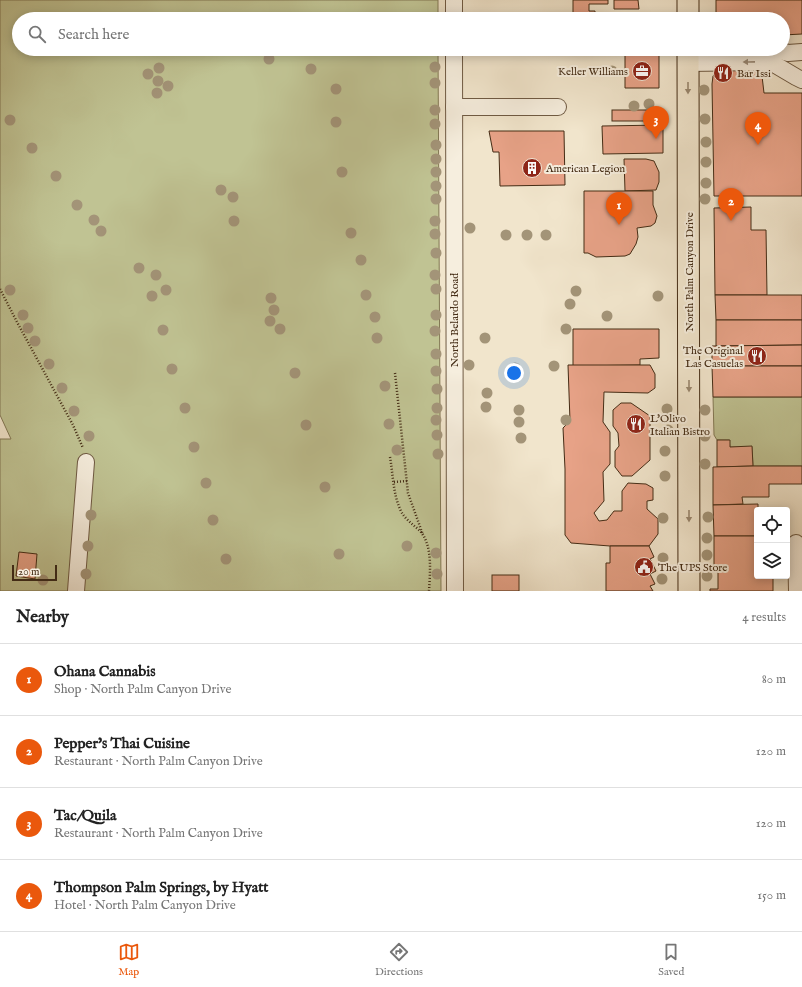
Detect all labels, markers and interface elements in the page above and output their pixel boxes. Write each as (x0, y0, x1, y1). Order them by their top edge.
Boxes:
search box (12, 12, 790, 56)
icon: search (26, 23, 48, 45)
text: Search here (58, 25, 129, 44)
one-way arrow (742, 59, 755, 65)
office icon: Keller Williams (631, 60, 653, 82)
restaurant icon: Bar Issi (712, 62, 734, 84)
place label: Keller Williams (558, 65, 628, 79)
place label: Bar Issi (737, 67, 771, 81)
one-way arrow (685, 82, 691, 95)
pin: 3 (643, 106, 669, 139)
pin: 4 (745, 112, 771, 145)
building icon: American Legion (521, 157, 543, 179)
place label: American Legion (545, 162, 625, 176)
pin: 2 (718, 188, 744, 221)
pin: 1 (606, 192, 632, 225)
street label: North Palm Canyon Drive (683, 212, 697, 332)
street label: North Belardo Road (448, 273, 462, 367)
place label: The Original Las Casuelas (683, 344, 743, 371)
restaurant icon: The Original Las Casuelas (746, 345, 768, 367)
your location (504, 363, 524, 383)
one-way arrow (686, 380, 692, 393)
place label: L'Olivo Italian Bistro (650, 412, 710, 439)
restaurant icon: L'Olivo Italian Bistro (625, 413, 647, 435)
map controls (754, 507, 790, 579)
button: locate (754, 507, 790, 543)
one-way arrow (686, 510, 692, 523)
button: layers (754, 543, 790, 579)
public building icon: The UPS Store (633, 556, 655, 578)
place label: The UPS Store (658, 561, 727, 575)
scale bar (12, 563, 57, 582)
text: 20 m (18, 565, 39, 579)
text: Nearby (16, 607, 69, 628)
text: 4 results (742, 609, 786, 626)
text: Ohana Cannabis (54, 662, 156, 681)
text: 1 (27, 671, 31, 688)
text: 80 m (762, 671, 786, 688)
text: Shop · North Palm Canyon Drive (54, 681, 231, 698)
text: Pepper's Thai Cuisine (54, 734, 190, 753)
text: 2 (26, 743, 32, 760)
text: 120 m (756, 743, 786, 760)
text: Restaurant · North Palm Canyon Drive (54, 753, 263, 770)
text: Tac/Quila (54, 806, 117, 825)
text: 3 (27, 815, 31, 832)
text: 120 m (756, 815, 786, 832)
text: Restaurant · North Palm Canyon Drive (54, 825, 263, 842)
text: Thompson Palm Springs, by Hyatt (54, 878, 268, 897)
text: 4 (26, 887, 32, 904)
text: 150 m (757, 887, 786, 904)
text: Hotel · North Palm Canyon Drive (54, 897, 236, 914)
tab: Map (118, 941, 140, 979)
tab: Directions (375, 941, 423, 979)
tab: Saved (658, 941, 684, 979)

